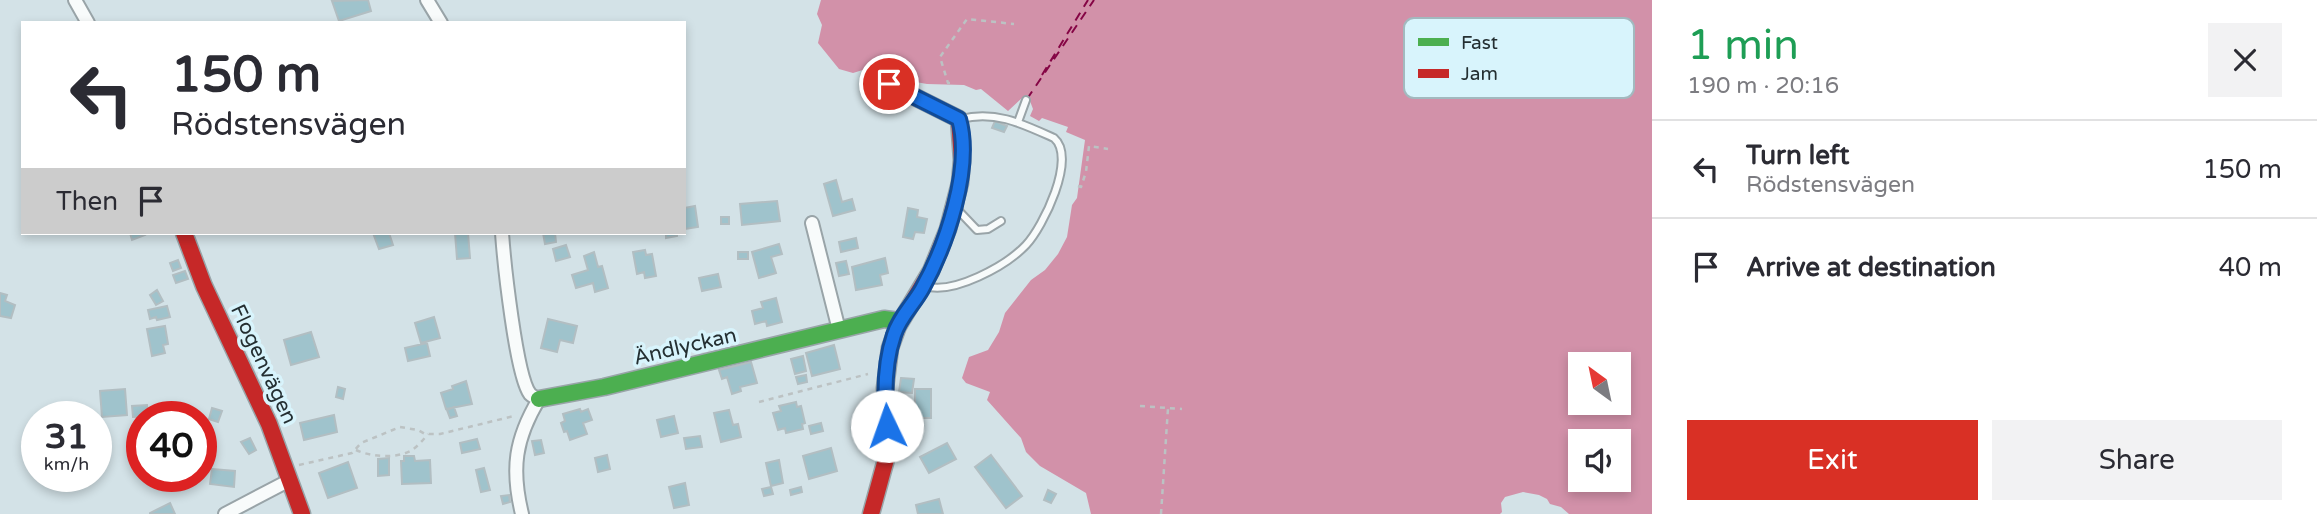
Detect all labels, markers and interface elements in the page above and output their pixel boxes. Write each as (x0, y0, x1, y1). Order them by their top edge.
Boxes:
legend (1404, 18, 1634, 98)
text: 1 min (1687, 20, 1799, 71)
button: close (2208, 23, 2282, 97)
text: Fast (1461, 32, 1498, 54)
text: 150 m (171, 46, 321, 105)
icon: left (56, 49, 147, 140)
pin (859, 54, 919, 114)
text: Jam (1461, 63, 1498, 85)
icon: arrive (870, 65, 908, 103)
text: 190 m · 20:16 (1687, 72, 1839, 100)
text: Rödstensvägen (171, 106, 406, 144)
text: Turn left (1746, 140, 1849, 171)
icon: left (1687, 150, 1725, 188)
text: 150 m (2202, 154, 2282, 185)
text: Rödstensvägen (1746, 171, 1915, 199)
icon: arrive (132, 182, 170, 220)
text: Then (56, 186, 118, 217)
icon: arrive (1687, 248, 1725, 286)
text: Arrive at destination (1746, 252, 1996, 283)
text: 40 m (2219, 252, 2282, 283)
street label: Flogenvägen (225, 300, 302, 428)
street label: Ändlyckan (631, 323, 739, 370)
north arrow (1568, 352, 1631, 415)
map controls (1568, 352, 1631, 492)
position arrow (850, 389, 924, 463)
speed limit sign: 40 (126, 401, 217, 492)
text: 31 (45, 416, 88, 458)
button: Exit (1687, 420, 1978, 500)
button: Share (1992, 420, 2282, 500)
button: sound (1568, 429, 1631, 492)
text: km/h (44, 453, 89, 475)

